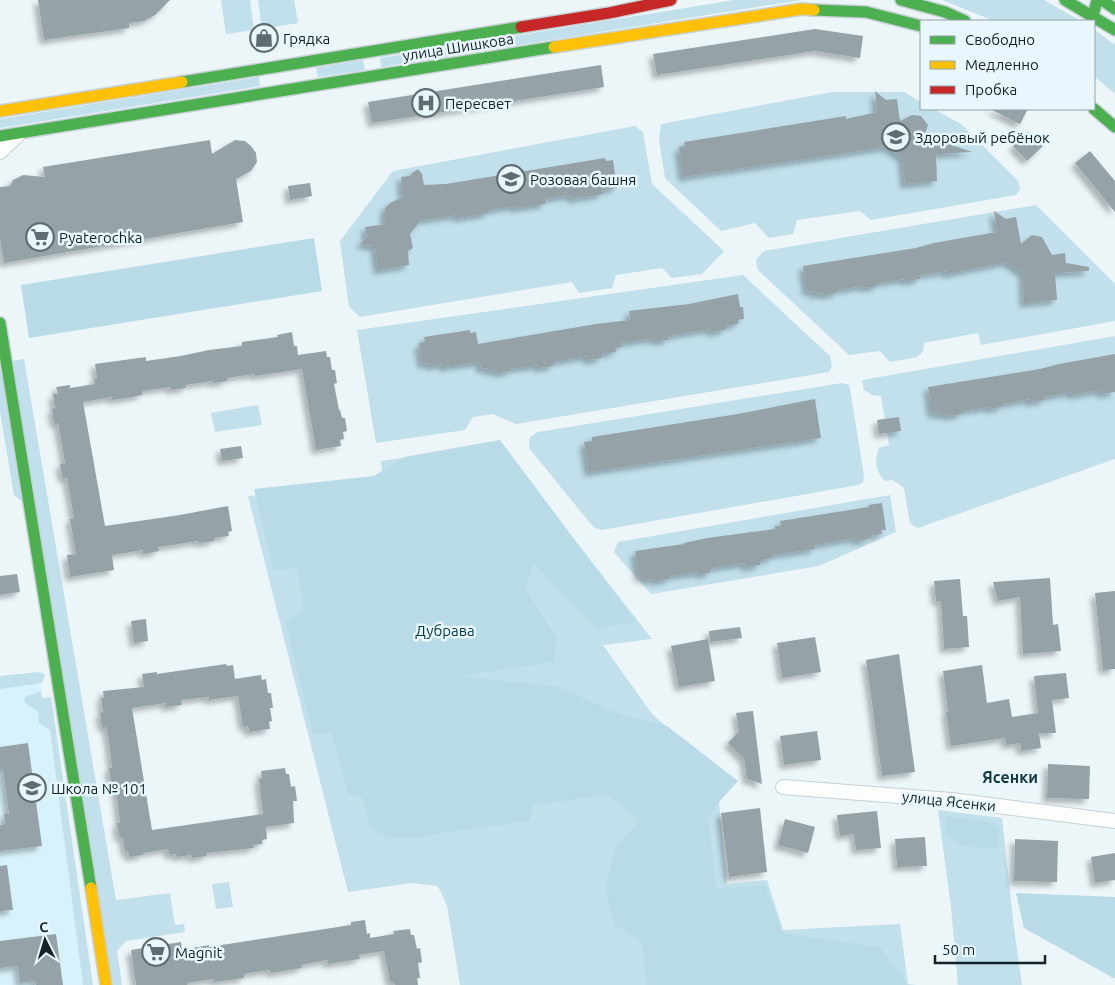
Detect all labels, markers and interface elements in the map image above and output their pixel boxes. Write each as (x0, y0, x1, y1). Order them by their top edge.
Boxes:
legend (920, 20, 1095, 110)
shop icon: Грядка (249, 23, 279, 53)
place label: Грядка (283, 30, 330, 47)
street label: улица Шишкова (401, 30, 515, 64)
text: Свободно (965, 31, 1035, 48)
text: Медленно (965, 56, 1039, 73)
text: Пробка (965, 81, 1017, 98)
hospital icon: Пересвет (411, 88, 441, 118)
place label: Пересвет (445, 95, 511, 112)
school or university icon: Здоровый ребёнок (881, 122, 911, 152)
place label: Здоровый ребёнок (915, 129, 1050, 146)
school or university icon: Розовая башня (496, 164, 526, 194)
place label: Розовая башня (530, 171, 636, 188)
supermarket icon: Pyaterochka (25, 222, 55, 252)
place label: Pyaterochka (59, 229, 142, 246)
park label: Дубрава (415, 622, 475, 639)
district label: Ясенки (982, 768, 1038, 786)
school or university icon: Школа № 101 (17, 773, 47, 803)
place label: Школа № 101 (51, 780, 147, 797)
street label: улица Ясенки (901, 788, 997, 814)
north arrow (20, 915, 70, 965)
text: С (39, 919, 49, 935)
scale bar (935, 932, 1045, 964)
supermarket icon: Magnit (141, 937, 171, 967)
text: 50 m (942, 941, 975, 958)
place label: Magnit (175, 944, 223, 961)

